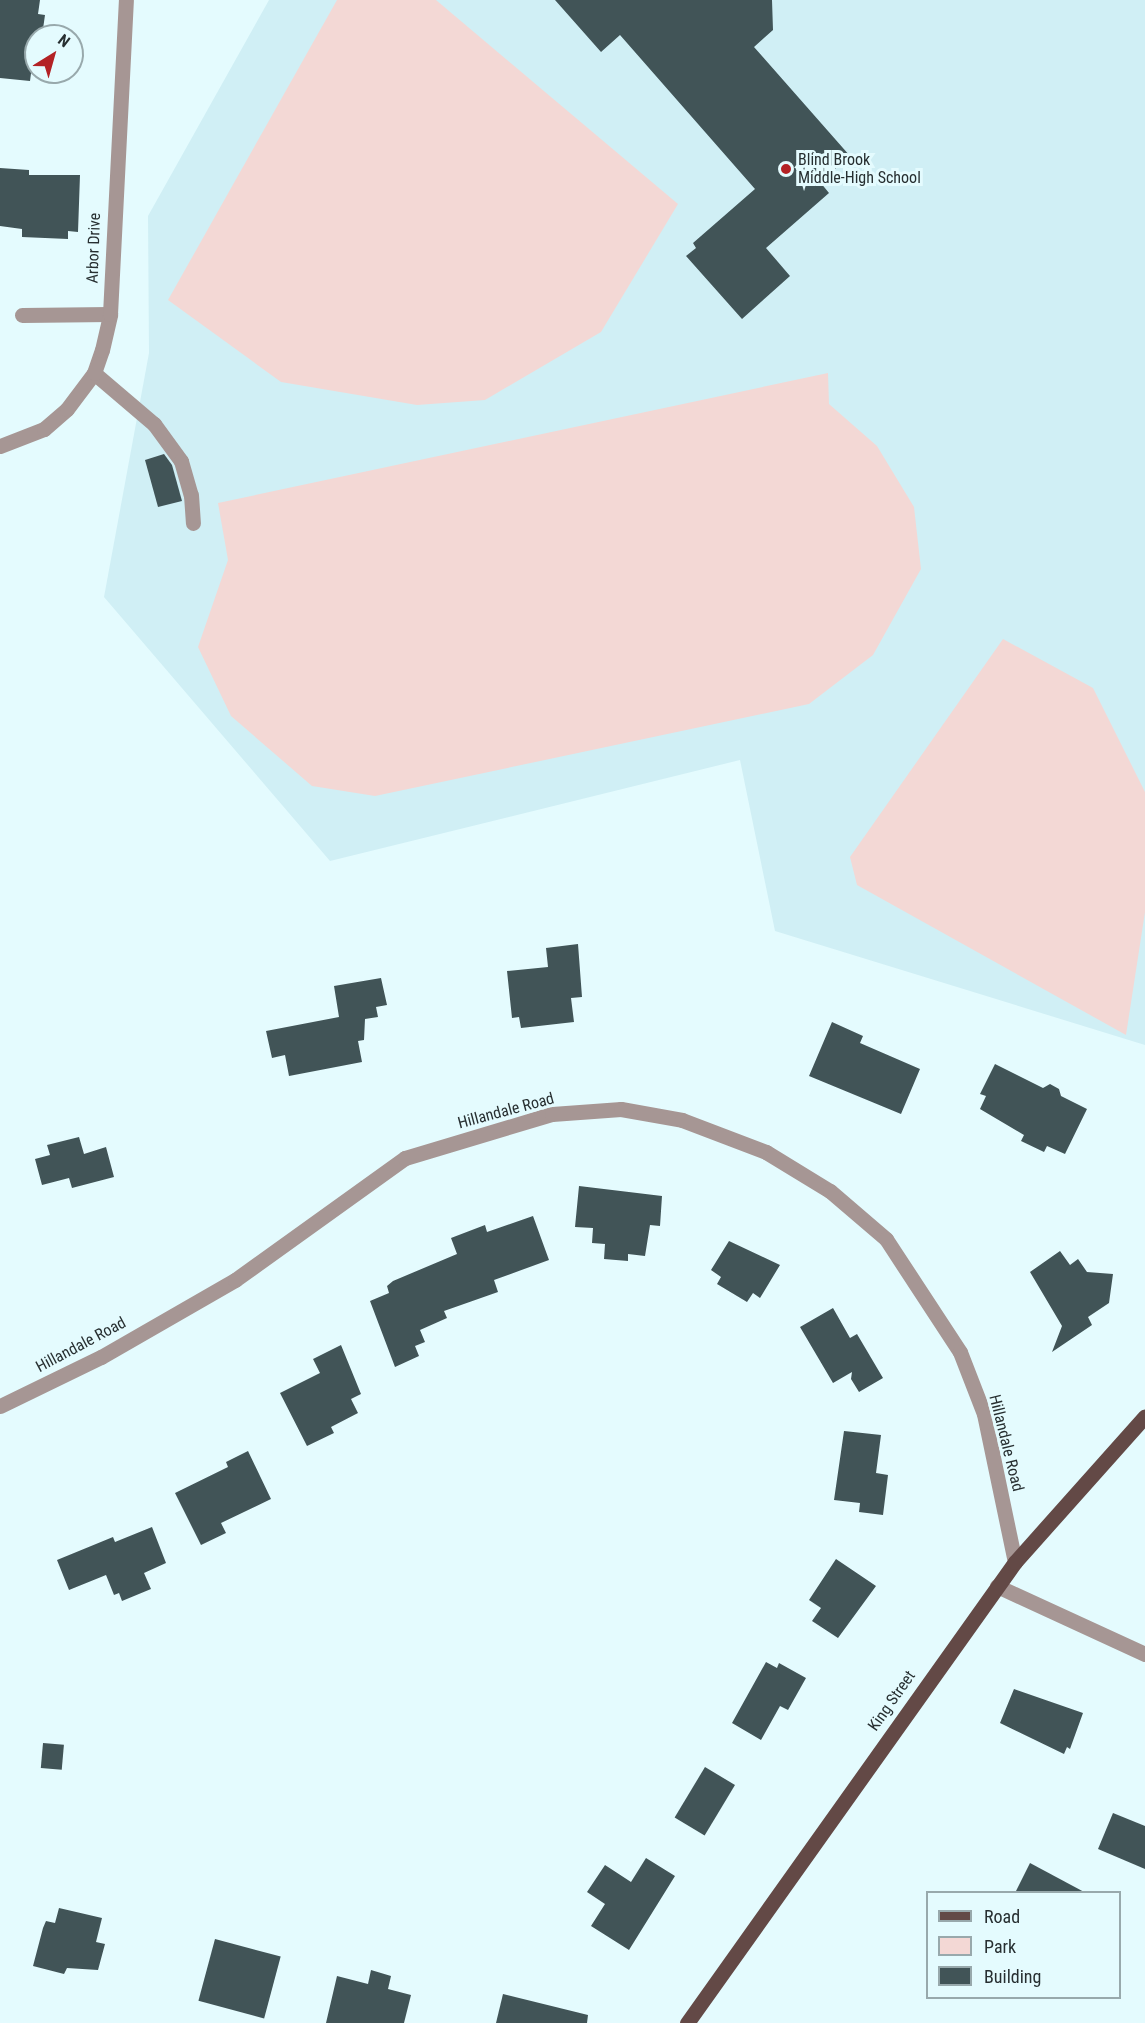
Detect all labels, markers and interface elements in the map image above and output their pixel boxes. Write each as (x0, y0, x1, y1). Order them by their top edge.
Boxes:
north arrow (24, 24, 84, 84)
text: N (54, 30, 74, 51)
place label: Blind Brook Middle-High School (798, 150, 921, 188)
marker: Blind Brook Middle-High School (779, 162, 793, 176)
street label: Arbor Drive (83, 212, 105, 284)
street label: Hillandale Road (456, 1089, 556, 1133)
street label: Hillandale Road (33, 1313, 129, 1377)
street label: Hillandale Road (985, 1393, 1027, 1493)
street label: King Street (864, 1667, 920, 1735)
legend (926, 1891, 1121, 1999)
text: Road (984, 1906, 1020, 1927)
text: Park (984, 1936, 1016, 1957)
text: Building (984, 1966, 1041, 1987)

